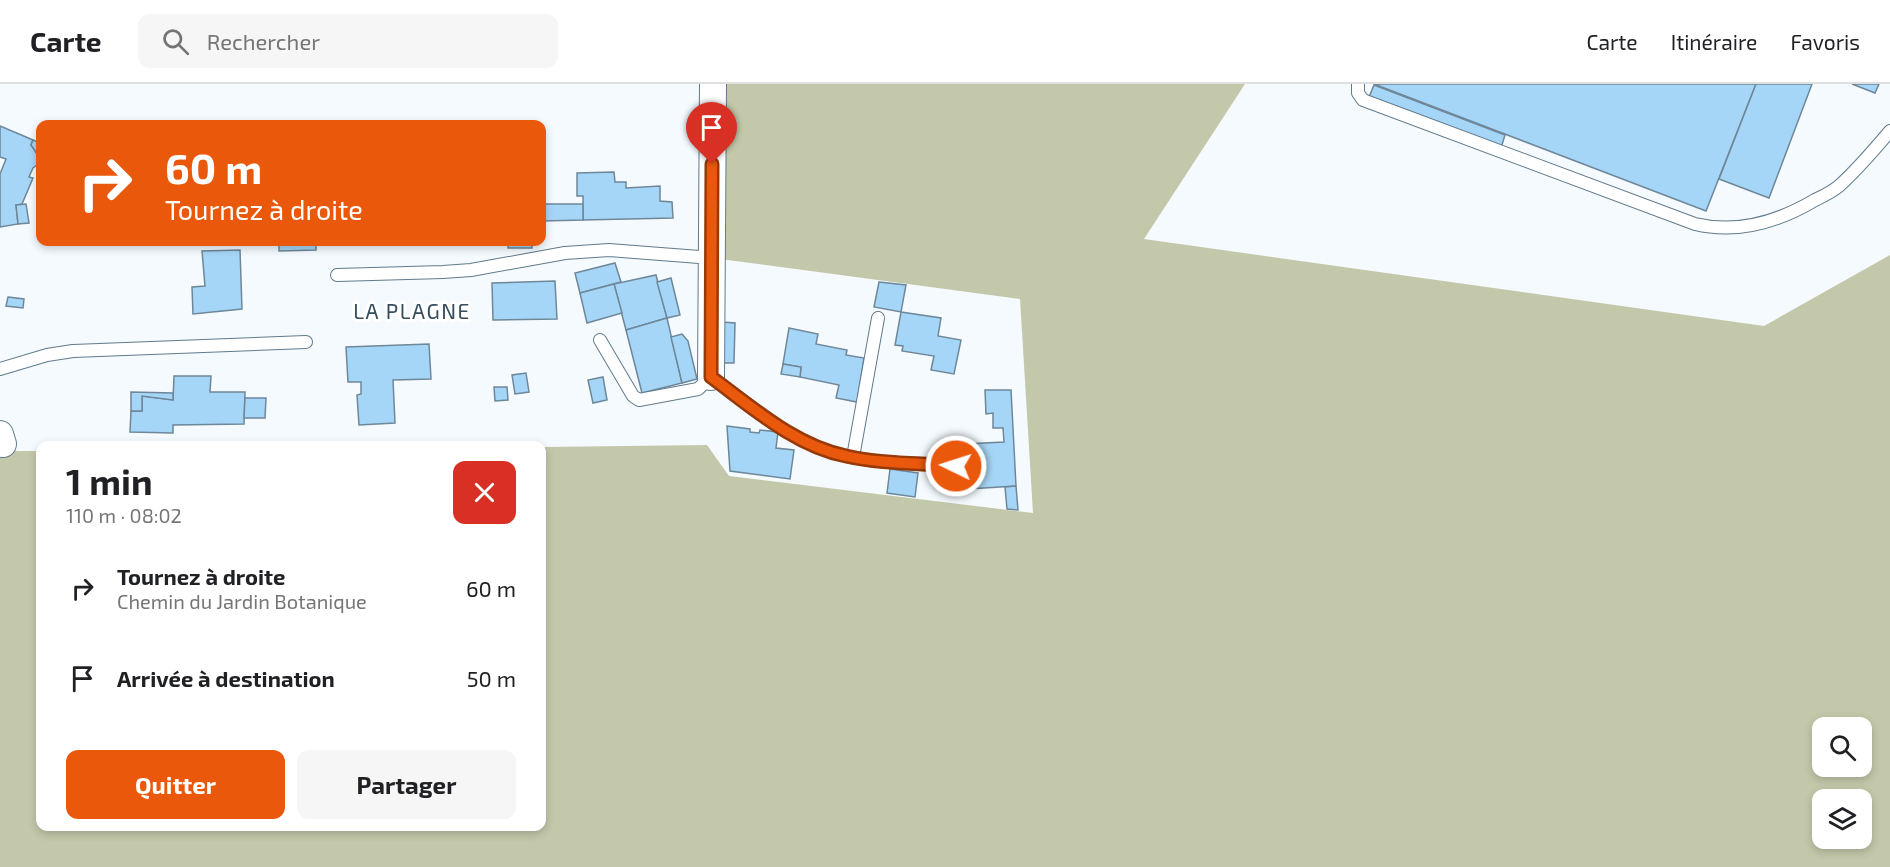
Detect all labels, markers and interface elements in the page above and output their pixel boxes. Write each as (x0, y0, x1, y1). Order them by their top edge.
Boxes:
search box (138, 14, 558, 68)
text: Carte (30, 24, 102, 58)
icon: search (159, 25, 192, 58)
text: Rechercher (207, 28, 320, 54)
text: Carte (1586, 29, 1638, 54)
text: Itinéraire (1671, 29, 1757, 54)
text: Favoris (1790, 29, 1860, 54)
pin (686, 102, 737, 164)
icon: arrive (695, 111, 728, 144)
text: 60 m (165, 142, 262, 192)
icon: right (66, 144, 144, 222)
text: Tournez à droite (165, 193, 363, 225)
district label: LA PLAGNE (353, 298, 471, 323)
position arrow (924, 434, 988, 498)
text: 1 min (66, 459, 153, 502)
button: close (453, 461, 516, 524)
text: 110 m · 08:02 (66, 503, 182, 527)
text: Tournez à droite (117, 563, 286, 589)
icon: right (66, 572, 99, 605)
text: 60 m (466, 575, 516, 601)
text: Chemin du Jardin Botanique (117, 589, 367, 613)
icon: arrive (66, 662, 99, 695)
text: Arrivée à destination (117, 665, 335, 691)
text: 50 m (467, 665, 516, 691)
map controls (1812, 717, 1872, 849)
button: search (1812, 717, 1872, 777)
button: Quitter (66, 750, 285, 819)
button: Partager (297, 750, 516, 819)
button: layers (1812, 789, 1872, 849)

